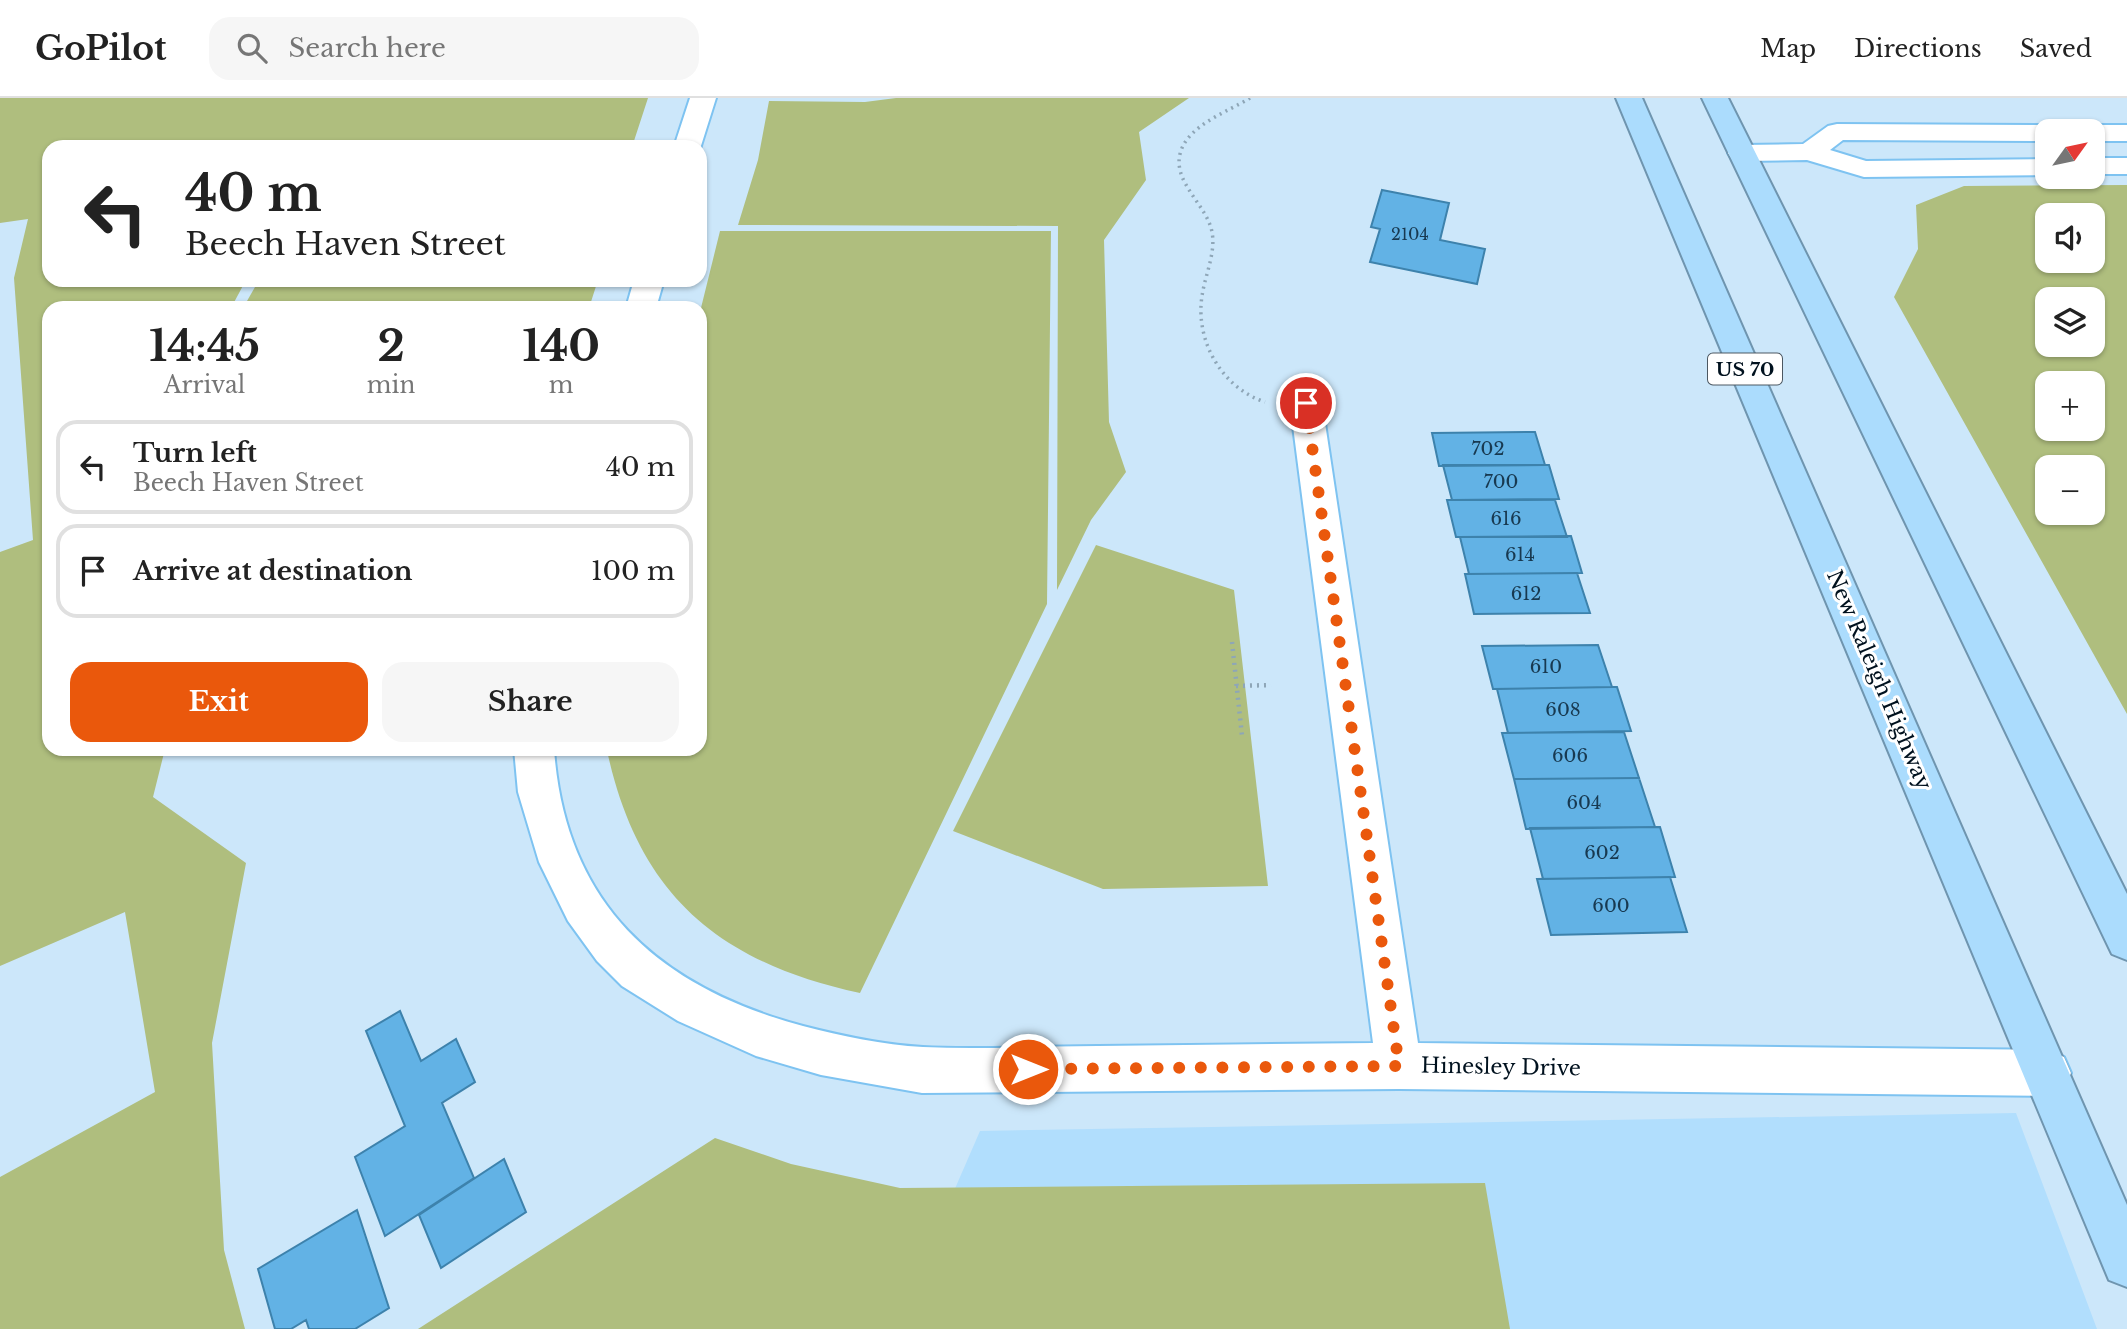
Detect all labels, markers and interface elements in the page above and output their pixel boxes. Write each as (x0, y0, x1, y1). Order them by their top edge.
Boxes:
search box (209, 17, 699, 80)
text: GoPilot (35, 28, 167, 69)
icon: search (233, 29, 271, 67)
text: Search here (289, 32, 446, 64)
text: Map (1760, 34, 1816, 63)
text: Directions (1854, 34, 1982, 63)
text: Saved (2020, 34, 2092, 63)
north arrow (2035, 119, 2105, 189)
map controls (2035, 119, 2105, 525)
text: 40 m (185, 163, 322, 224)
icon: left (70, 168, 161, 259)
button: sound (2035, 203, 2105, 273)
text: Beech Haven Street (185, 224, 506, 264)
house number: 2104 (1391, 224, 1429, 244)
button: layers (2035, 287, 2105, 357)
text: 14:45 (149, 320, 260, 372)
text: 2 (377, 320, 405, 372)
text: 140 (522, 320, 600, 372)
road number: US 70 (1708, 354, 1782, 384)
text: Arrival (164, 371, 245, 399)
text: min (367, 371, 415, 399)
text: m (549, 371, 573, 399)
button: + (2035, 371, 2105, 441)
pin (1276, 373, 1336, 433)
icon: arrive (1287, 384, 1325, 422)
text: Turn left (133, 437, 257, 469)
house number: 702 (1472, 438, 1504, 460)
icon: left (74, 448, 112, 486)
text: 40 m (606, 451, 675, 483)
button: − (2035, 455, 2105, 525)
text: Beech Haven Street (133, 469, 364, 497)
house number: 700 (1484, 471, 1518, 493)
house number: 616 (1490, 508, 1522, 530)
house number: 614 (1505, 544, 1535, 566)
icon: arrive (74, 552, 112, 590)
text: Arrive at destination (133, 555, 413, 587)
text: 100 m (591, 555, 675, 587)
street label: New Raleigh Highway (1821, 566, 1937, 794)
house number: 612 (1511, 583, 1541, 605)
house number: 610 (1530, 656, 1562, 678)
button: Exit (70, 662, 368, 742)
button: Share (382, 662, 679, 742)
house number: 608 (1545, 699, 1581, 721)
house number: 606 (1552, 745, 1588, 767)
house number: 604 (1567, 792, 1601, 814)
house number: 602 (1584, 842, 1620, 864)
house number: 600 (1592, 895, 1630, 917)
position arrow (991, 1032, 1065, 1106)
street label: Hinesley Drive (1421, 1053, 1581, 1081)

